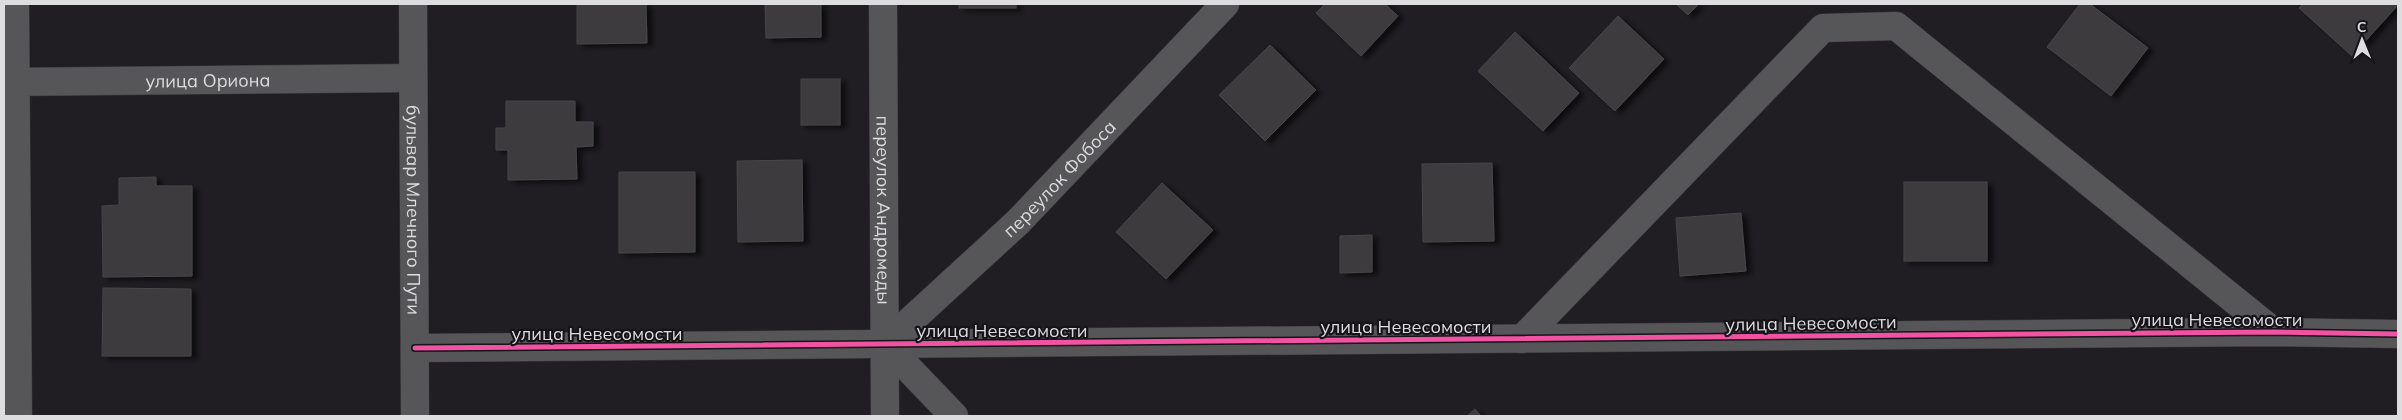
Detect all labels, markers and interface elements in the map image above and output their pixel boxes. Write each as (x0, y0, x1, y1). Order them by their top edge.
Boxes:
north arrow (2337, 15, 2387, 65)
text: С (2357, 18, 2367, 36)
street label: улица Ориона (145, 68, 271, 92)
street label: бульвар Млечного Пути (402, 105, 426, 315)
street label: переулок Андромеды (872, 115, 896, 305)
street label: переулок Фобоса (998, 115, 1120, 242)
street label: улица Невесомости (2131, 308, 2303, 331)
street label: улица Невесомости (1725, 310, 1897, 336)
street label: улица Невесомости (1320, 315, 1492, 338)
street label: улица Невесомости (916, 319, 1088, 342)
street label: улица Невесомости (511, 322, 683, 345)

